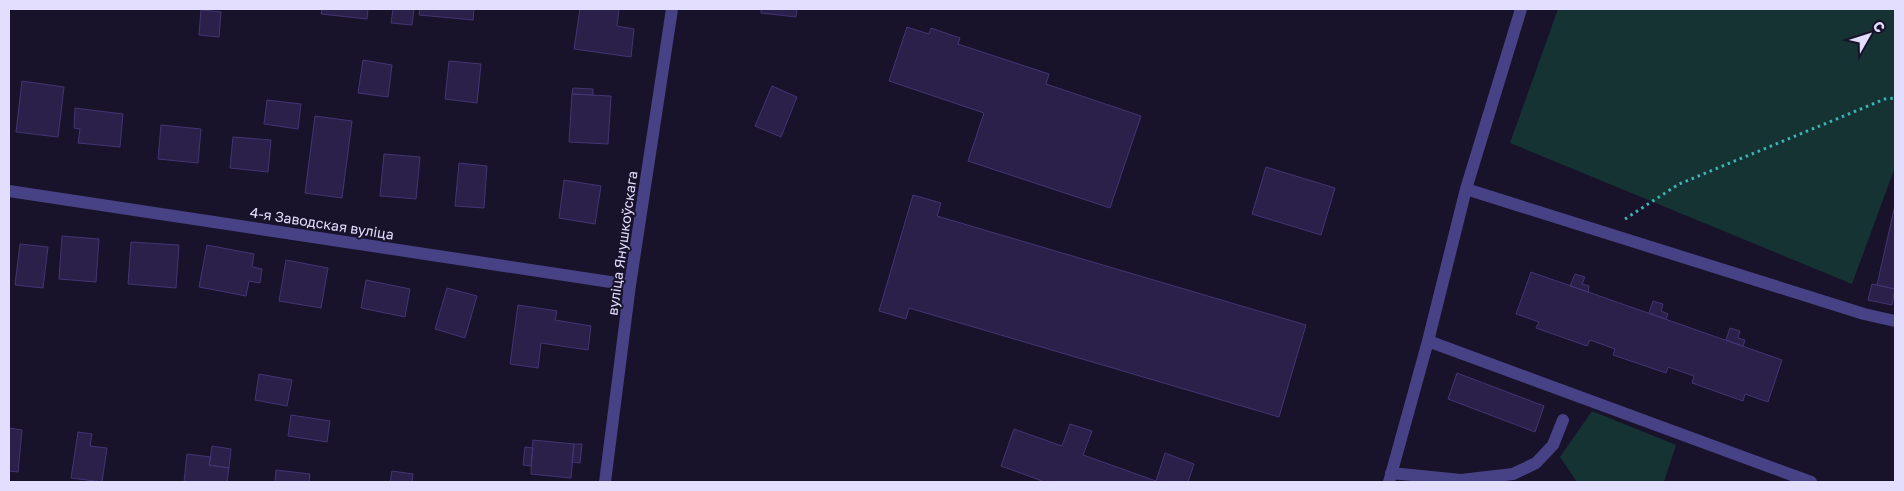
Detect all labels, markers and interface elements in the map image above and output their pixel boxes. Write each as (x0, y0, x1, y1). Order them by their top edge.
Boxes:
north arrow (1844, 10, 1894, 60)
text: С (1870, 17, 1889, 36)
street label: вуліца Янушкоўскага (603, 170, 641, 316)
street label: 4-я Заводская вуліца (249, 203, 395, 243)

